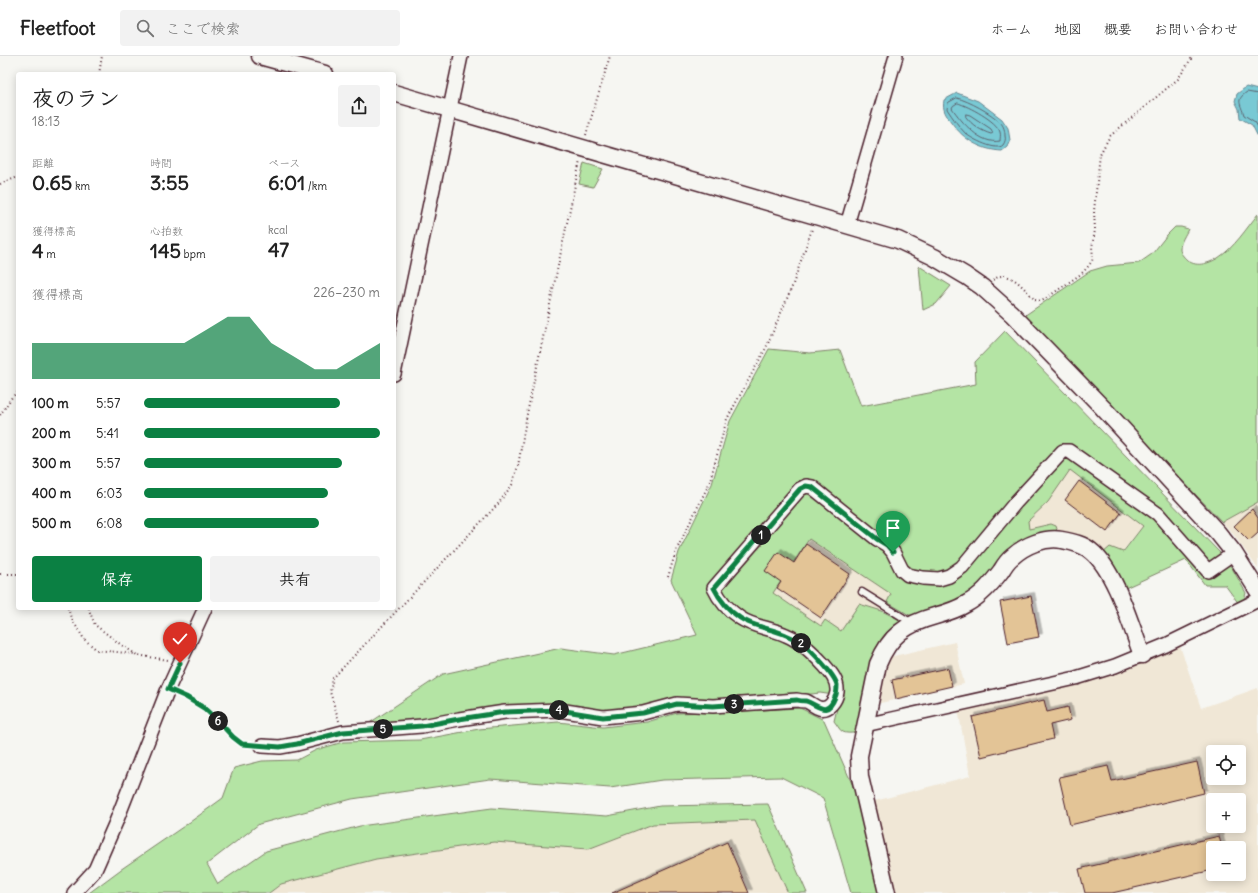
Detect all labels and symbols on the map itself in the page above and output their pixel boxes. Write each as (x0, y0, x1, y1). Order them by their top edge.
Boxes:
pin (876, 511, 910, 552)
pin: 1 (751, 525, 771, 545)
pin (163, 622, 197, 663)
pin: 2 (791, 633, 811, 653)
pin: 3 (724, 694, 744, 714)
pin: 4 (549, 700, 569, 720)
pin: 6 (208, 711, 228, 731)
pin: 5 (373, 719, 393, 739)

